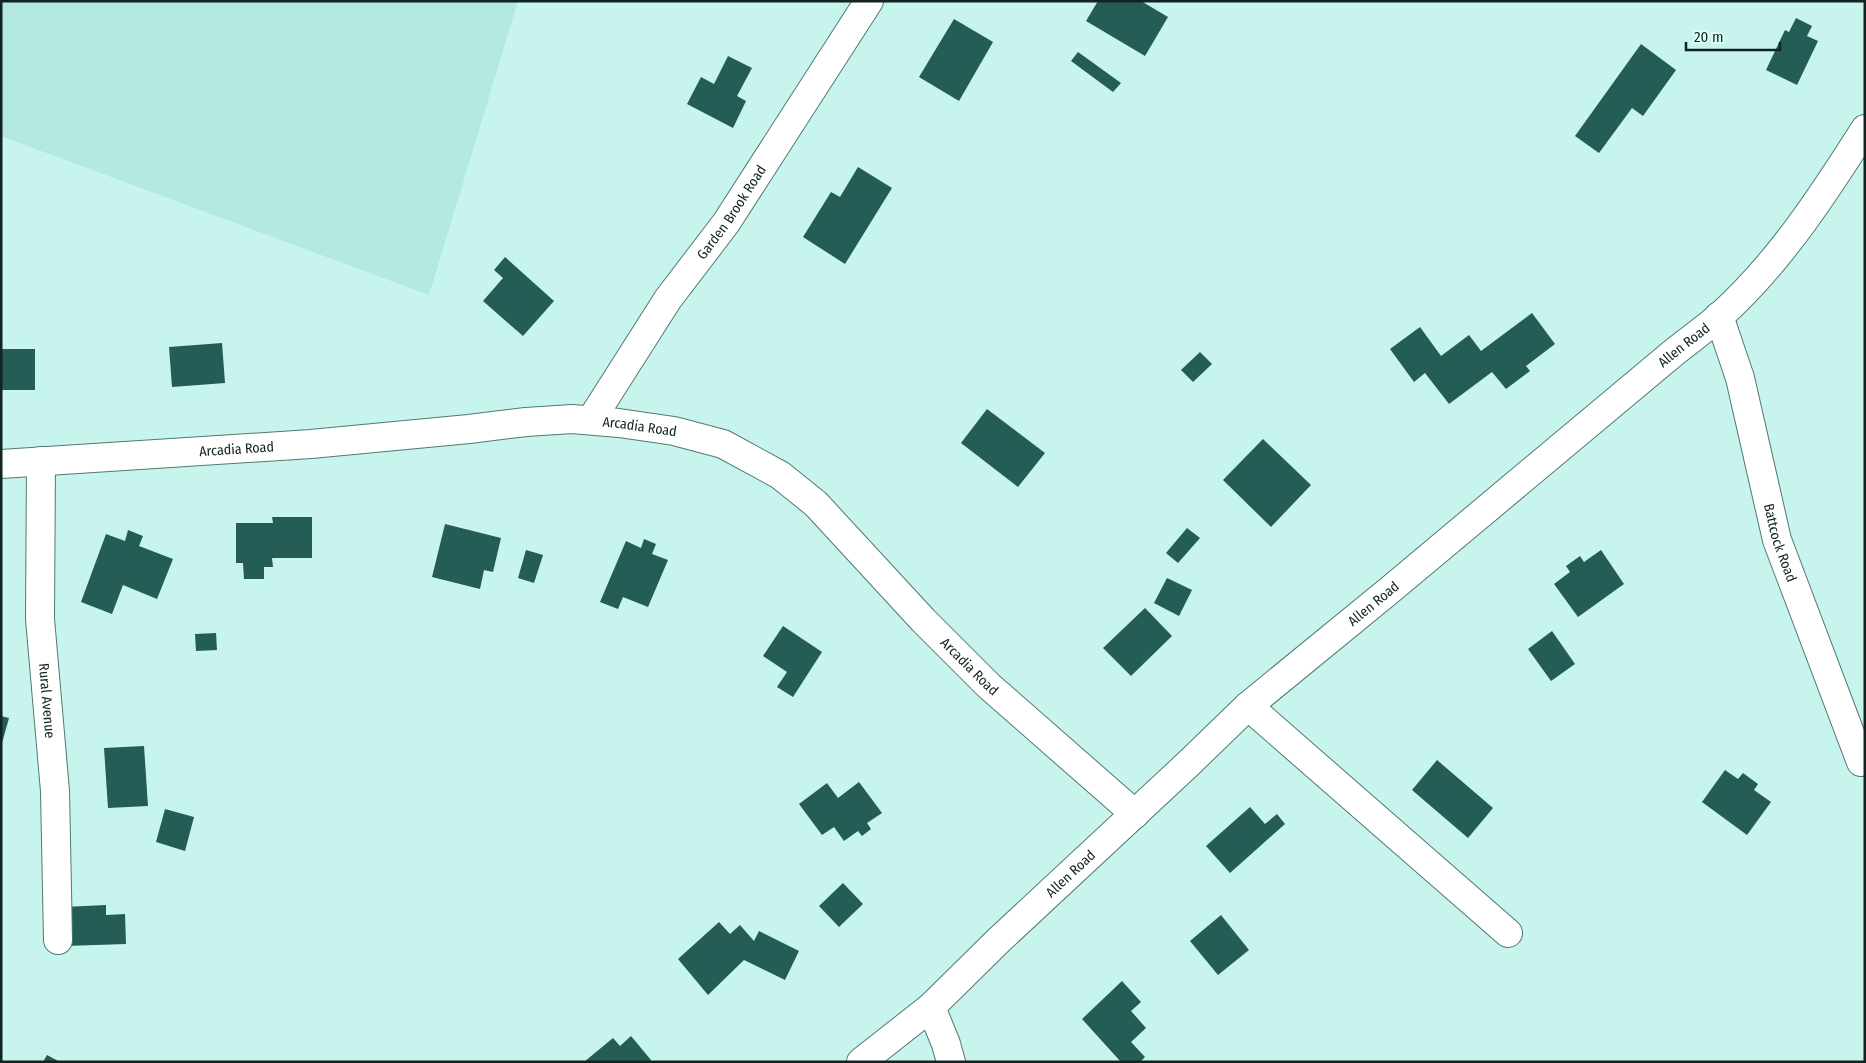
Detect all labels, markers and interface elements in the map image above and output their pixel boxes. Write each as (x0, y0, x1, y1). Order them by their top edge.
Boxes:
scale bar (1686, 20, 1780, 52)
text: 20 m (1694, 28, 1724, 46)
street label: Garden Brook Road (693, 162, 770, 262)
street label: Allen Road (1654, 319, 1713, 371)
street label: Arcadia Road (602, 413, 678, 440)
street label: Arcadia Road (199, 438, 274, 460)
street label: Battcock Road (1760, 502, 1801, 584)
street label: Allen Road (1344, 578, 1402, 630)
street label: Arcadia Road (937, 634, 1002, 699)
street label: Rural Avenue (35, 662, 59, 739)
street label: Allen Road (1042, 846, 1099, 901)

